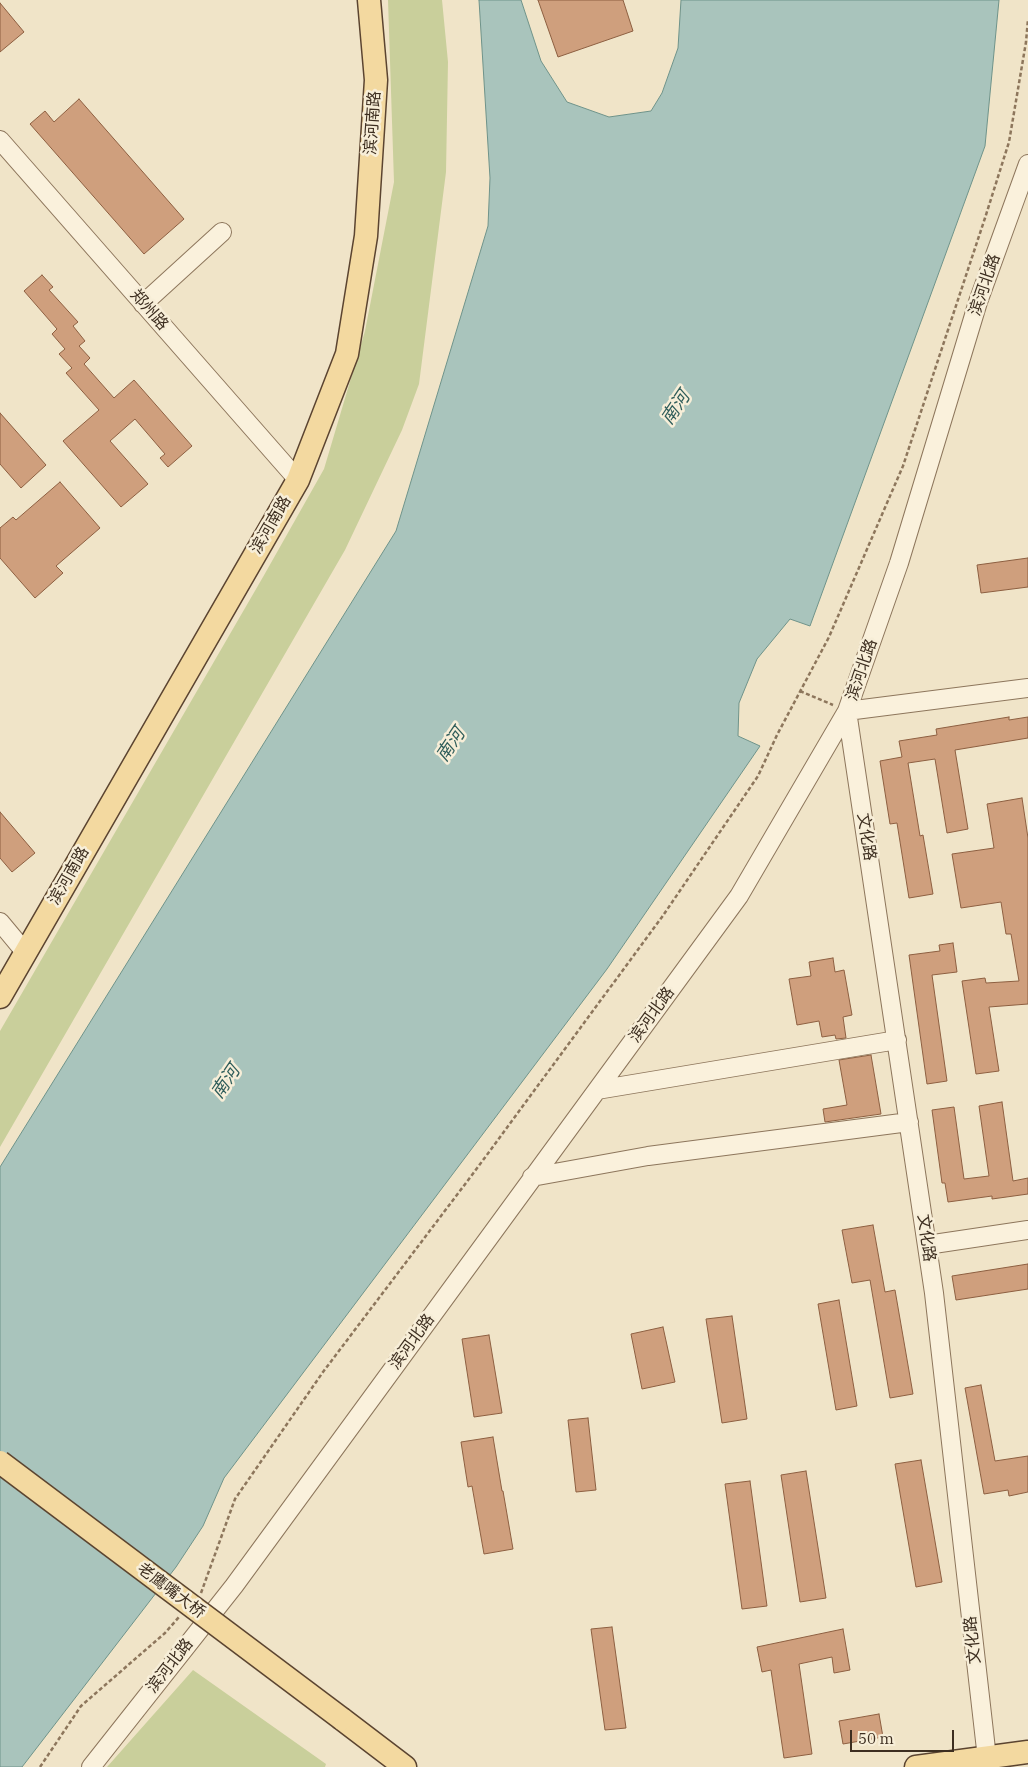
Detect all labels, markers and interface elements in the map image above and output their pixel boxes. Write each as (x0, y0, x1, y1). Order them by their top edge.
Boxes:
street label: 滨河南路 (361, 90, 385, 156)
street label: 滨河北路 (966, 252, 1004, 318)
street label: 郑州路 (126, 286, 172, 334)
water label: 南河 (657, 387, 695, 429)
street label: 滨河南路 (247, 492, 295, 558)
street label: 滨河北路 (843, 637, 881, 703)
water label: 南河 (432, 724, 470, 766)
street label: 文化路 (853, 812, 879, 862)
street label: 滨河南路 (45, 843, 93, 909)
street label: 滨河北路 (625, 983, 679, 1047)
water label: 南河 (207, 1061, 245, 1103)
street label: 文化路 (913, 1213, 939, 1263)
street label: 滨河北路 (385, 1310, 439, 1374)
street label: 老鹰嘴大桥 (133, 1559, 209, 1623)
street label: 文化路 (961, 1615, 985, 1665)
street label: 滨河北路 (143, 1635, 197, 1697)
scale bar (853, 1720, 957, 1752)
text: 50 m (858, 1729, 894, 1748)

